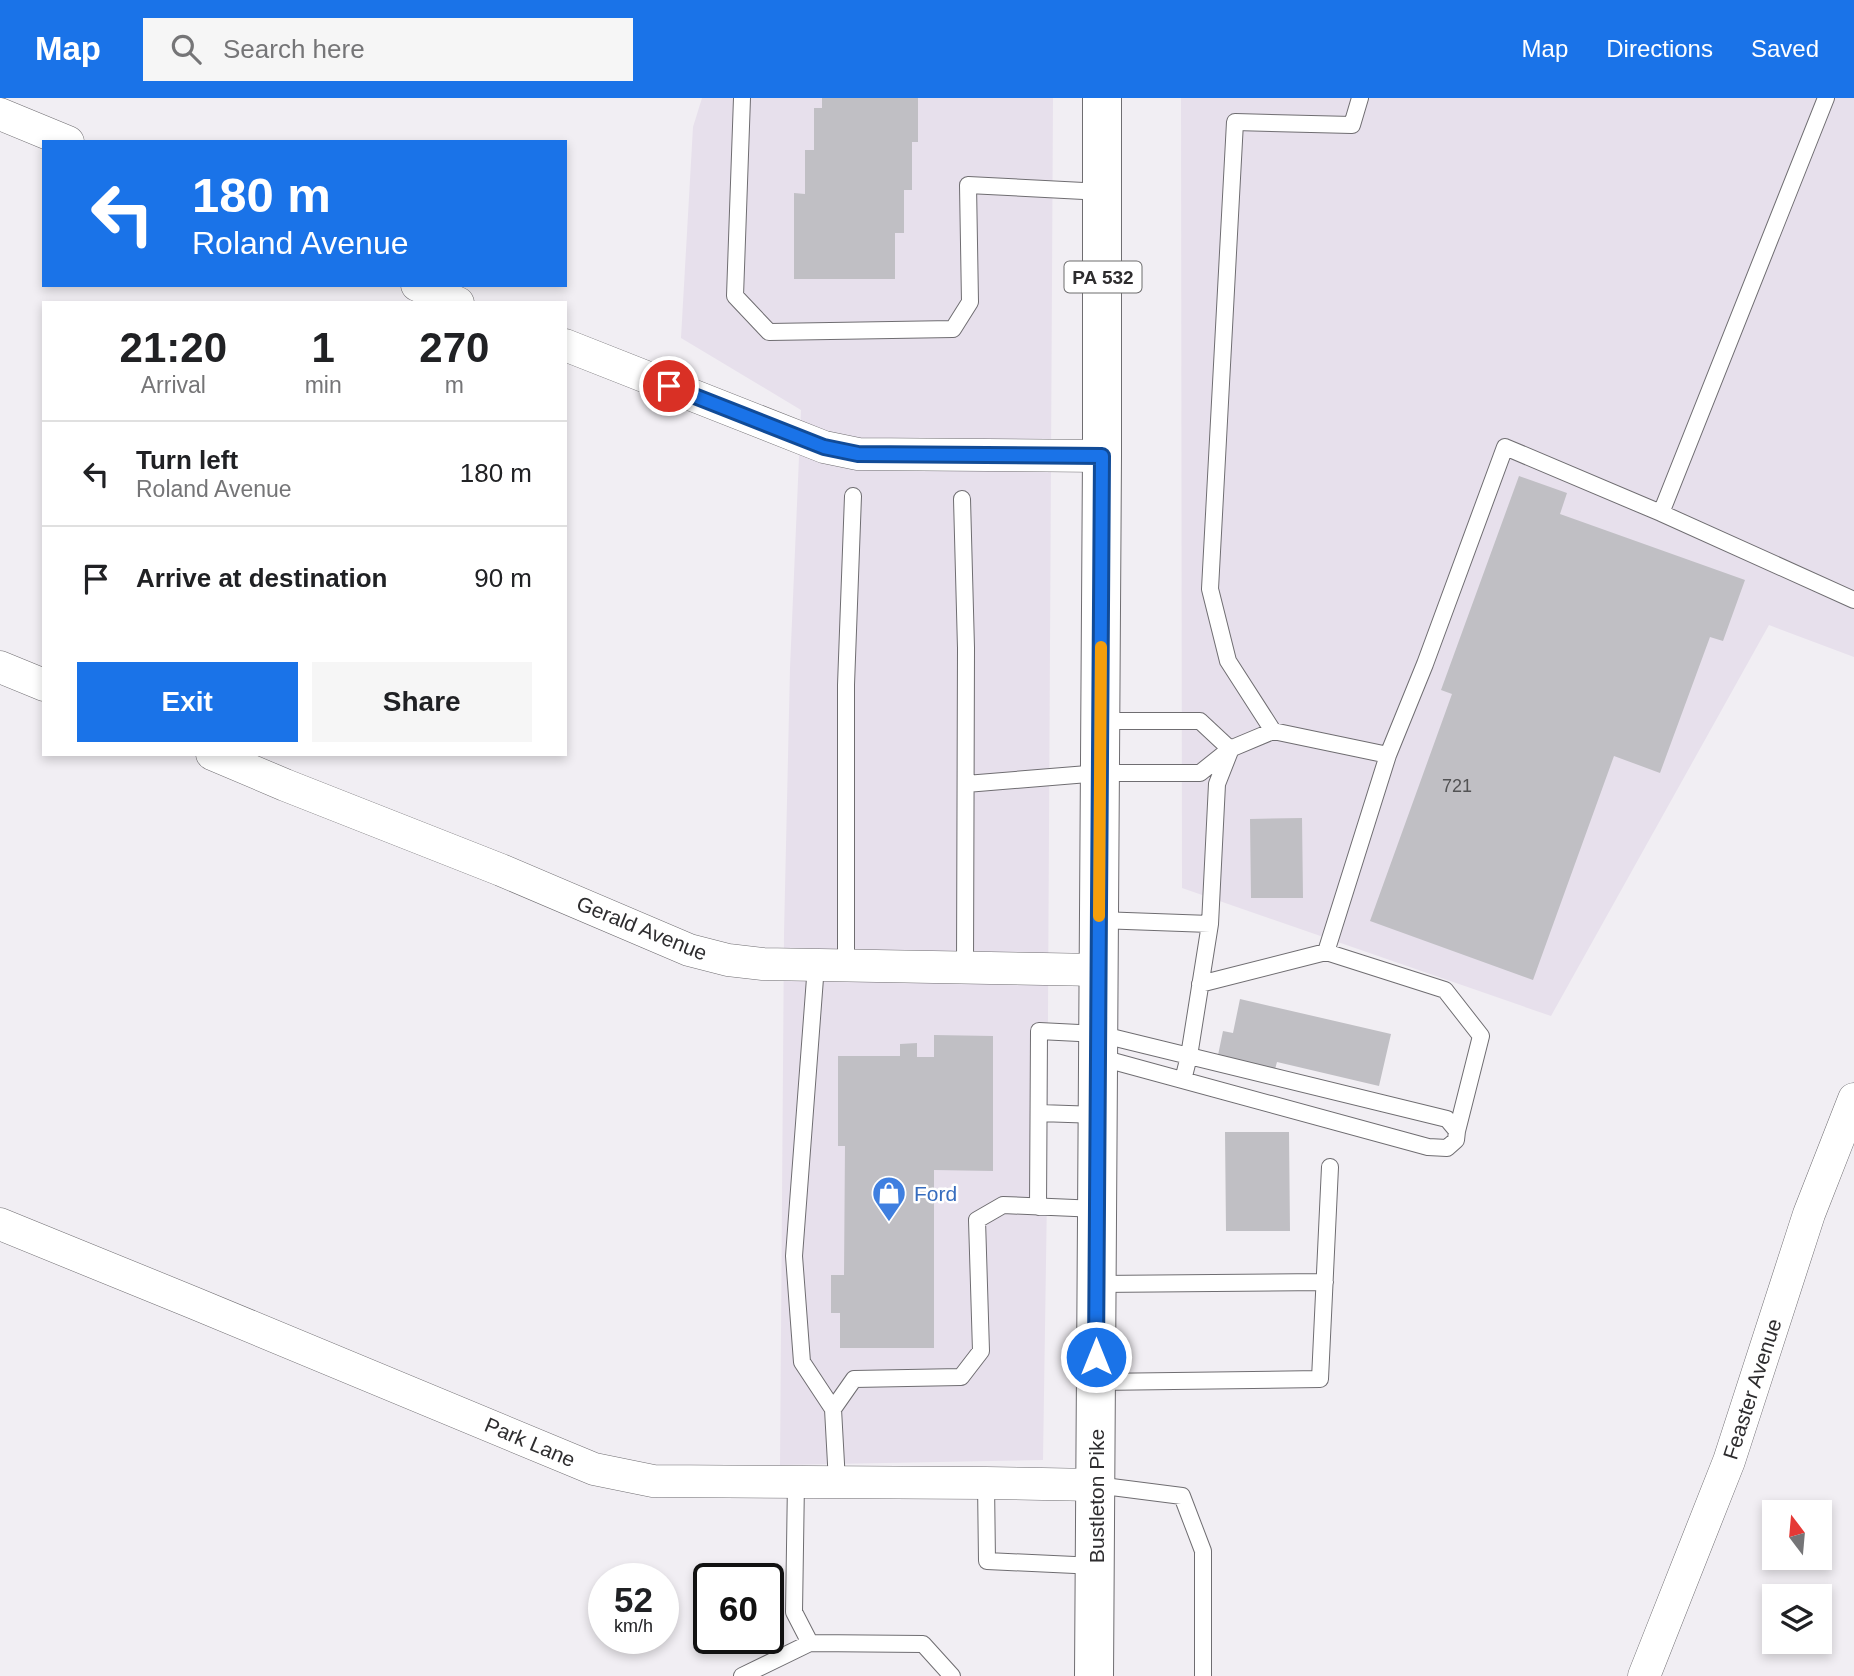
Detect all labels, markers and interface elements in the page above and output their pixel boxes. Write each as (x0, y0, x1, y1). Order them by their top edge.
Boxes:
search box (143, 18, 633, 81)
text: Map (35, 30, 101, 67)
icon: search (167, 30, 205, 68)
text: Search here (223, 34, 365, 64)
text: Map (1522, 35, 1568, 62)
text: Directions (1606, 35, 1713, 62)
text: Saved (1751, 35, 1819, 62)
icon: left (77, 168, 168, 259)
text: 180 m (192, 168, 331, 222)
text: Roland Avenue (192, 225, 408, 261)
road number: PA 532 (1064, 262, 1142, 293)
text: 21:20 (120, 324, 227, 371)
text: 1 (311, 324, 335, 371)
text: 270 (419, 324, 489, 371)
pin (639, 356, 699, 416)
icon: arrive (650, 367, 688, 405)
text: Arrival (141, 372, 206, 398)
text: min (305, 372, 342, 398)
text: m (445, 372, 464, 398)
text: Turn left (136, 445, 238, 475)
icon: left (77, 455, 115, 493)
text: 180 m (460, 458, 532, 488)
text: Roland Avenue (136, 476, 292, 502)
icon: arrive (77, 560, 115, 598)
text: Arrive at destination (136, 563, 387, 593)
text: 90 m (474, 563, 532, 593)
button: Exit (77, 662, 298, 742)
button: Share (312, 662, 532, 742)
house number: 721 (1442, 776, 1472, 796)
street label: Gerald Avenue (573, 891, 711, 965)
shop icon: Ford (870, 1174, 908, 1223)
place label: Ford (914, 1182, 957, 1205)
street label: Feaster Avenue (1718, 1316, 1786, 1462)
position arrow (1059, 1320, 1133, 1394)
street label: Park Lane (481, 1413, 579, 1471)
street label: Bustleton Pike (1085, 1429, 1108, 1563)
north arrow (1762, 1500, 1832, 1570)
map controls (1762, 1500, 1832, 1654)
speed limit sign: 60 (693, 1563, 784, 1654)
text: 52 (614, 1580, 653, 1619)
button: layers (1762, 1584, 1832, 1654)
text: km/h (614, 1616, 653, 1636)

